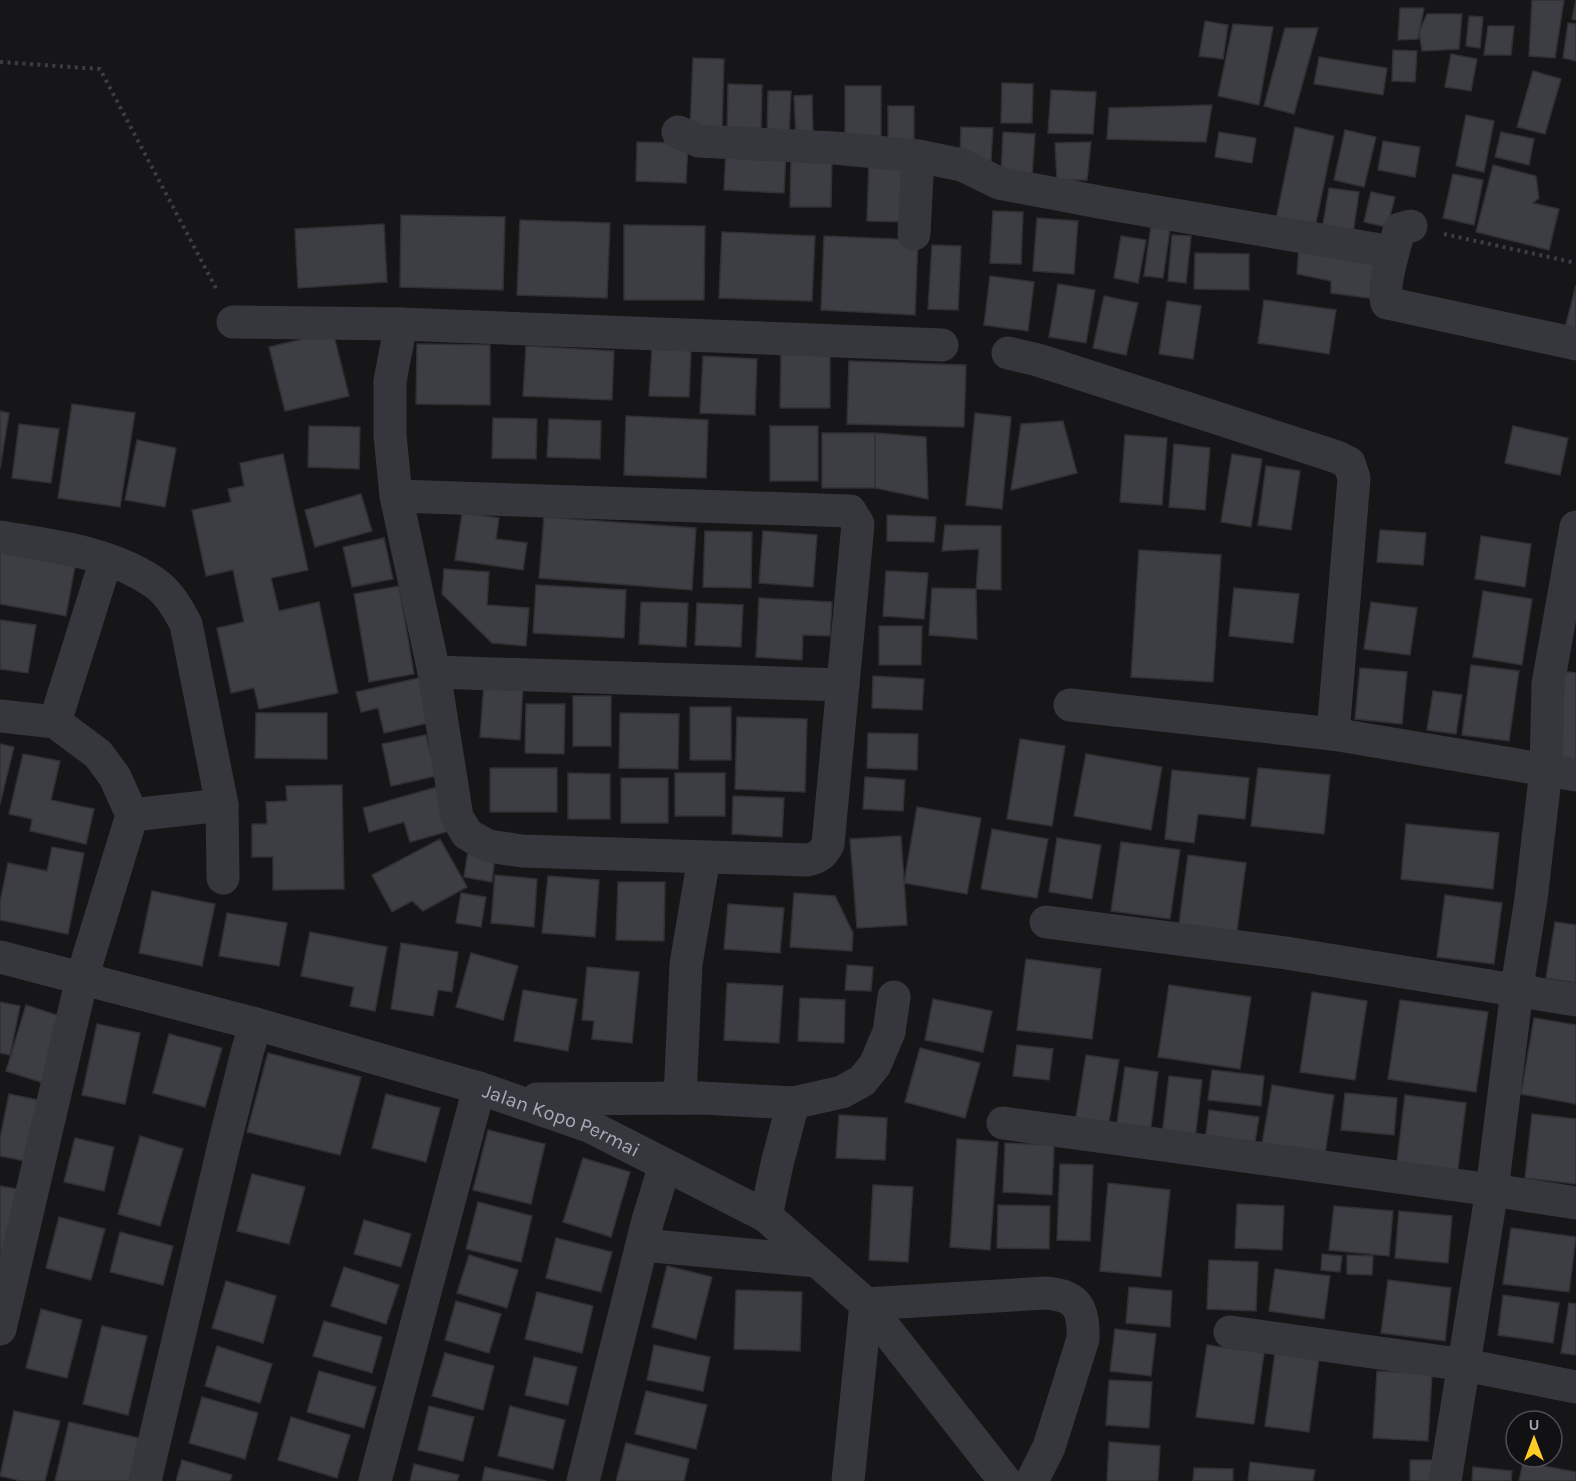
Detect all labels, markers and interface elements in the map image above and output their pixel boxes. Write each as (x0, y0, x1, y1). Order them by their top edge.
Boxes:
street label: Jalan Kopo Permai (480, 1079, 644, 1161)
north arrow (1504, 1409, 1564, 1469)
text: U (1528, 1415, 1540, 1434)

